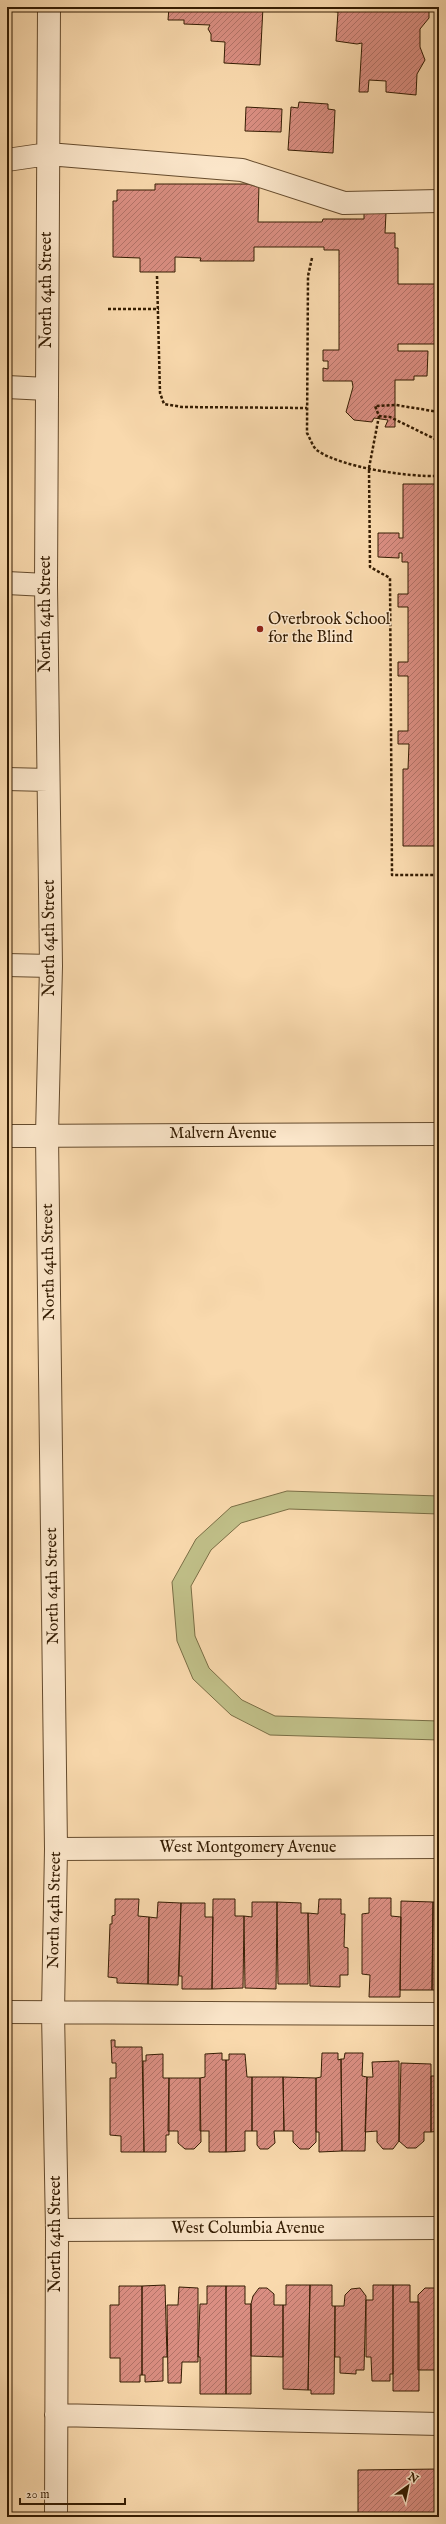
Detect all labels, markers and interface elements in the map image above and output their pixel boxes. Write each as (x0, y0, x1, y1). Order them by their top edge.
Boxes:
street label: North 64th Street (37, 231, 57, 349)
street label: North 64th Street (36, 555, 56, 673)
place label: Overbrook School for the Blind (268, 610, 391, 648)
marker: Overbrook School for the Blind (255, 624, 265, 634)
street label: North 64th Street (40, 879, 60, 997)
street label: Malvern Avenue (169, 1124, 277, 1144)
street label: North 64th Street (38, 1203, 60, 1321)
street label: North 64th Street (42, 1527, 64, 1645)
street label: West Montgomery Avenue (160, 1838, 336, 1858)
street label: North 64th Street (44, 1851, 66, 1969)
street label: North 64th Street (46, 2175, 66, 2293)
street label: West Columbia Avenue (171, 2219, 325, 2239)
north arrow (388, 2466, 428, 2506)
text: N (404, 2469, 421, 2487)
scale bar (20, 2480, 125, 2506)
text: 20 m (26, 2487, 49, 2502)

